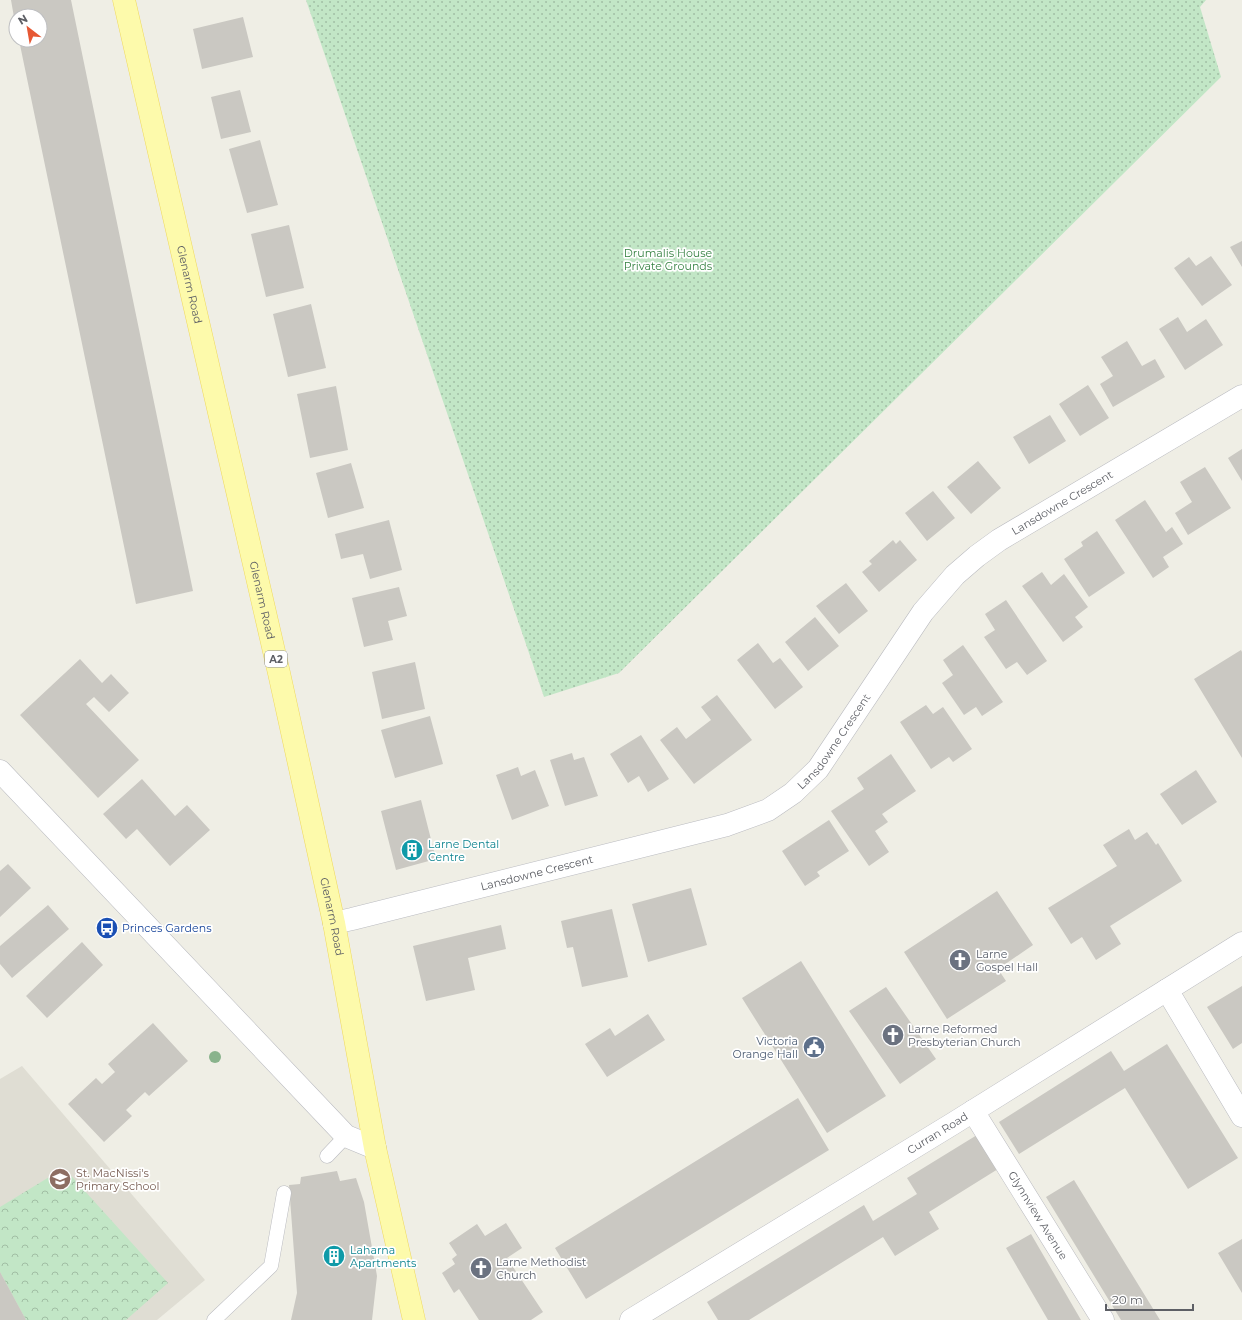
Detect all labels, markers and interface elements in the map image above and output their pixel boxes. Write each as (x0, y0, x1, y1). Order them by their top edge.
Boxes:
north arrow (8, 8, 48, 48)
text: N (15, 11, 30, 28)
street label: Glenarm Road (174, 244, 205, 325)
park label: Drumalis House Private Grounds (624, 246, 713, 273)
street label: Lansdowne Crescent (1009, 467, 1116, 538)
street label: Glenarm Road (246, 560, 278, 641)
road number: A2 (265, 651, 287, 667)
street label: Lansdowne Crescent (794, 691, 874, 792)
building icon: Larne Dental Centre (399, 837, 425, 863)
place label: Larne Dental Centre (428, 837, 499, 864)
street label: Lansdowne Crescent (479, 852, 595, 893)
street label: Glenarm Road (317, 876, 347, 957)
bus stop icon: Princes Gardens (94, 915, 120, 941)
place label: Princes Gardens (122, 921, 212, 935)
church icon: Larne Gospel Hall (947, 947, 973, 973)
place label: Larne Gospel Hall (976, 947, 1038, 974)
church icon: Larne Reformed Presbyterian Church (880, 1022, 906, 1048)
place label: Larne Reformed Presbyterian Church (908, 1022, 1021, 1049)
place label: Victoria Orange Hall (732, 1034, 798, 1061)
public building icon: Victoria Orange Hall (801, 1034, 827, 1060)
street label: Curran Road (904, 1109, 971, 1157)
school or university icon: St. MacNissi's Primary School (47, 1166, 73, 1192)
place label: St. MacNissi's Primary School (76, 1166, 159, 1193)
street label: Glynnview Avenue (1005, 1169, 1071, 1263)
building icon: Laharna Apartments (321, 1243, 347, 1269)
place label: Laharna Apartments (350, 1243, 417, 1270)
church icon: Larne Methodist Church (468, 1255, 494, 1281)
place label: Larne Methodist Church (496, 1255, 587, 1282)
scale bar (1106, 1286, 1193, 1312)
text: 20 m (1112, 1292, 1143, 1307)

